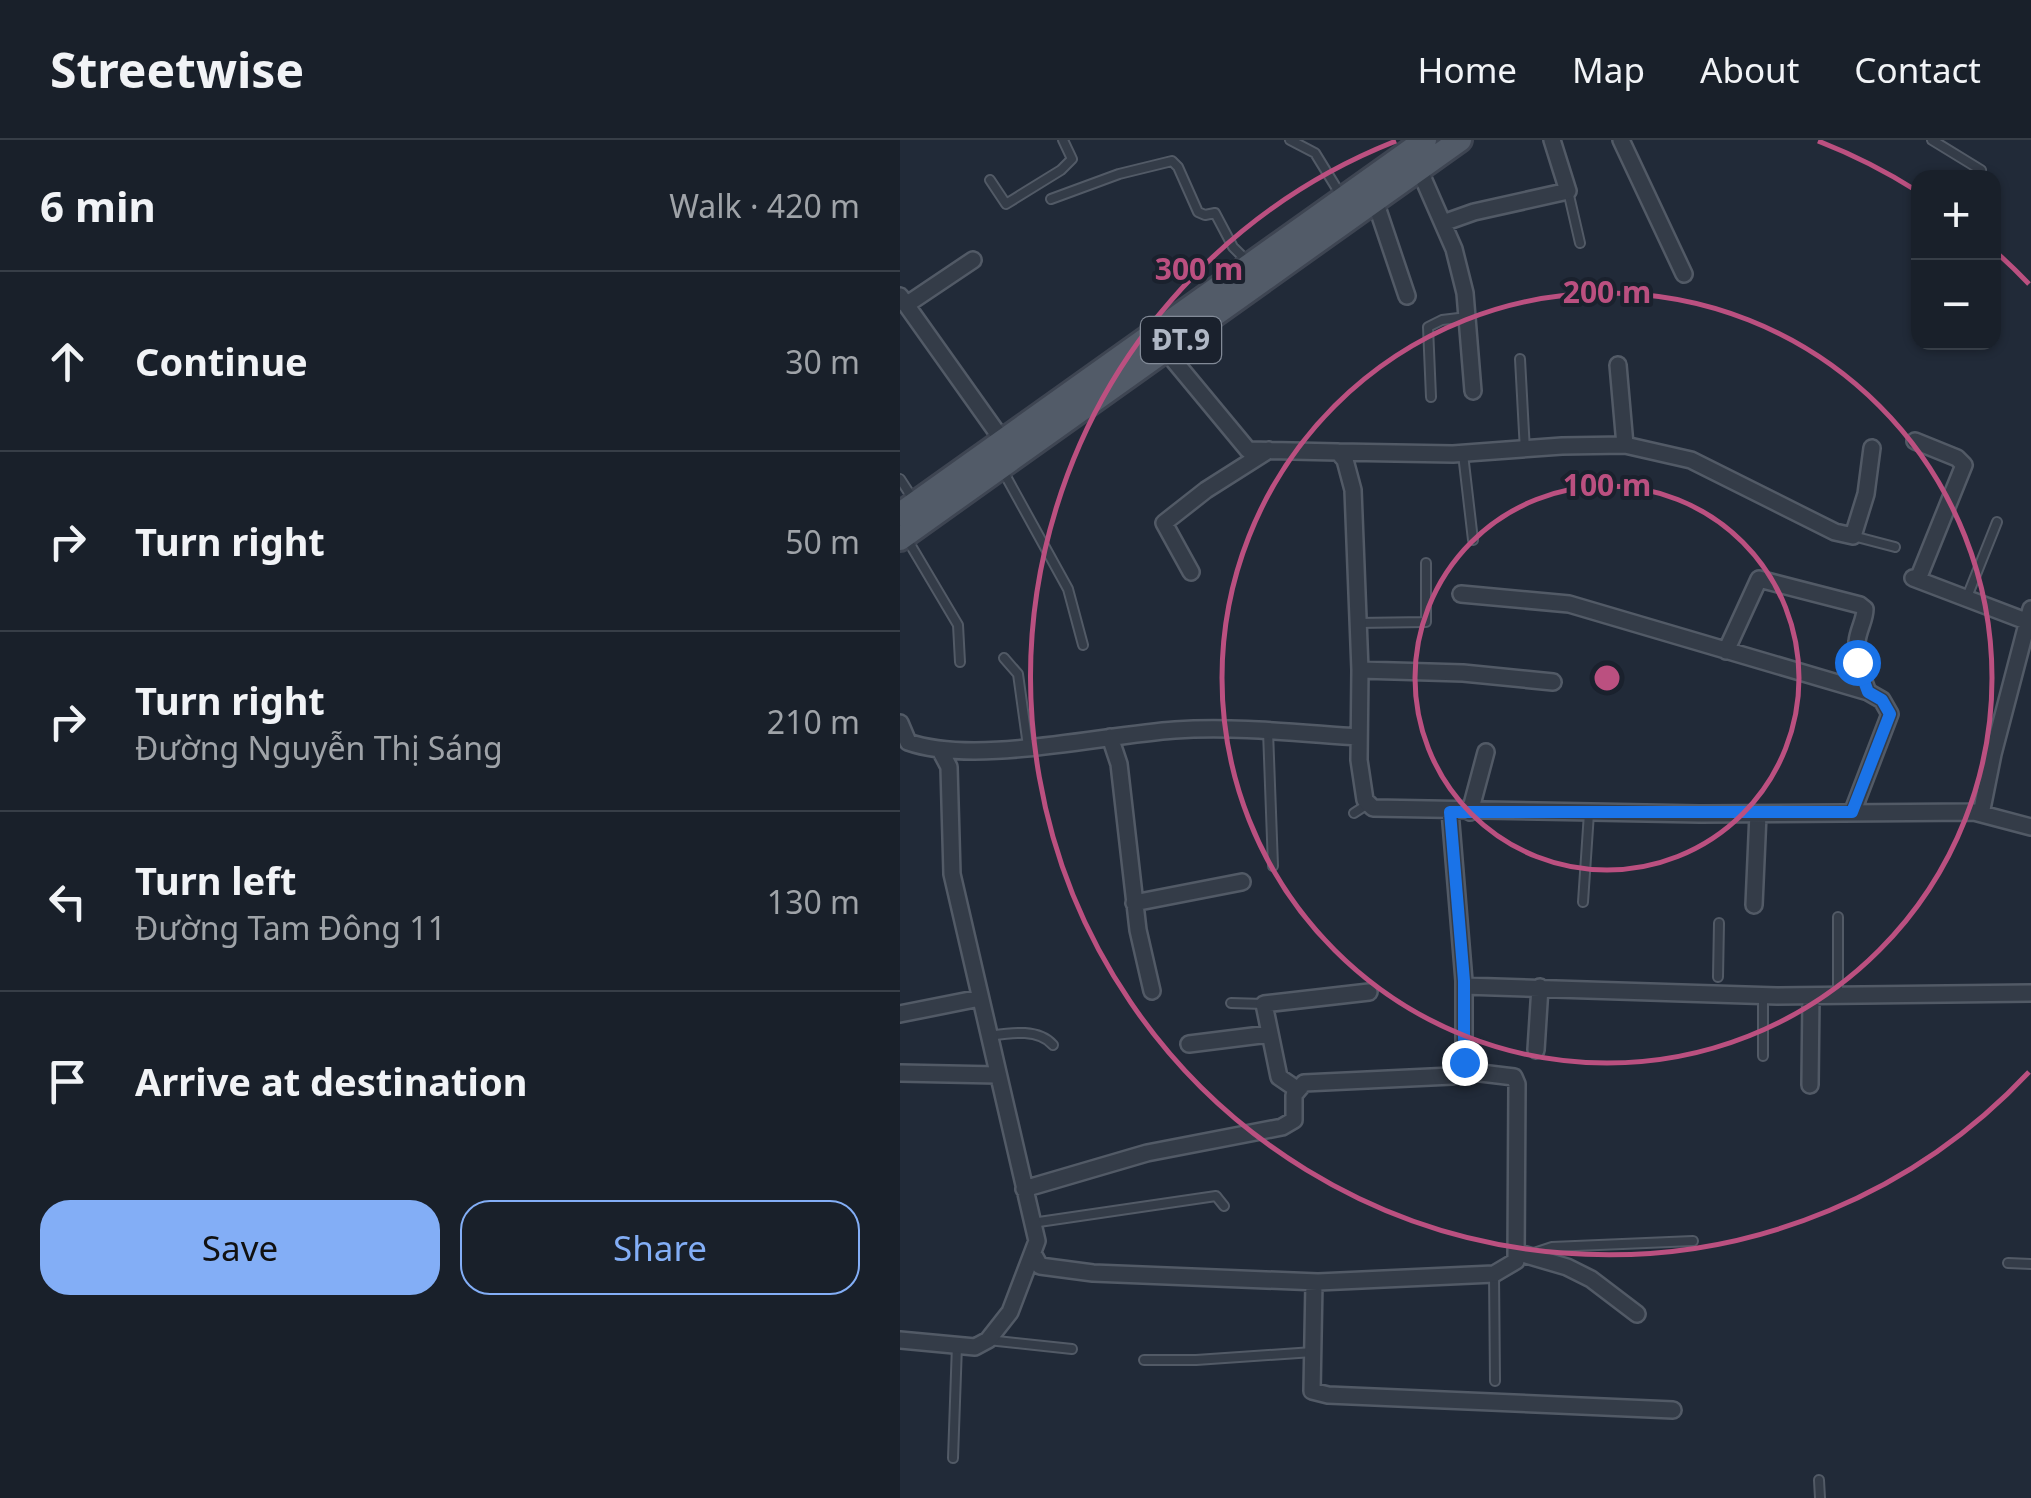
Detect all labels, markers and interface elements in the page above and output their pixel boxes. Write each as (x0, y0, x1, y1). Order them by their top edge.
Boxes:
text: Streetwise (50, 37, 304, 102)
text: Home (1418, 46, 1517, 93)
text: Map (1572, 46, 1645, 93)
text: About (1700, 46, 1799, 93)
text: Contact (1854, 46, 1981, 93)
map controls (1911, 170, 2001, 350)
button: + (1911, 170, 2001, 260)
text: 6 min (40, 177, 156, 234)
text: Walk · 420 m (669, 184, 860, 227)
text: 300 m (1155, 248, 1243, 289)
button: − (1911, 260, 2001, 350)
text: 200 m (1563, 271, 1651, 312)
road number: ĐT.9 (1141, 317, 1221, 363)
icon: ahead (40, 334, 95, 389)
text: Continue (135, 335, 308, 387)
text: 30 m (785, 340, 860, 383)
text: 100 m (1563, 464, 1651, 505)
icon: right (40, 514, 95, 569)
text: Turn right (135, 515, 325, 567)
text: 50 m (785, 520, 860, 563)
route start (1835, 640, 1881, 686)
centre of rings (1589, 660, 1625, 696)
text: Turn right (135, 674, 325, 726)
icon: right (40, 694, 95, 749)
text: 210 m (767, 700, 860, 743)
text: Đường Nguyễn Thị Sáng (135, 726, 503, 769)
text: Turn left (135, 854, 297, 906)
icon: left (40, 874, 95, 929)
text: 130 m (767, 880, 860, 923)
text: Đường Tam Đông 11 (135, 906, 446, 949)
route end (1442, 1040, 1488, 1086)
icon: arrive (40, 1054, 95, 1109)
text: Arrive at destination (135, 1055, 527, 1107)
button: Save (40, 1200, 440, 1295)
button: Share (460, 1200, 860, 1295)

